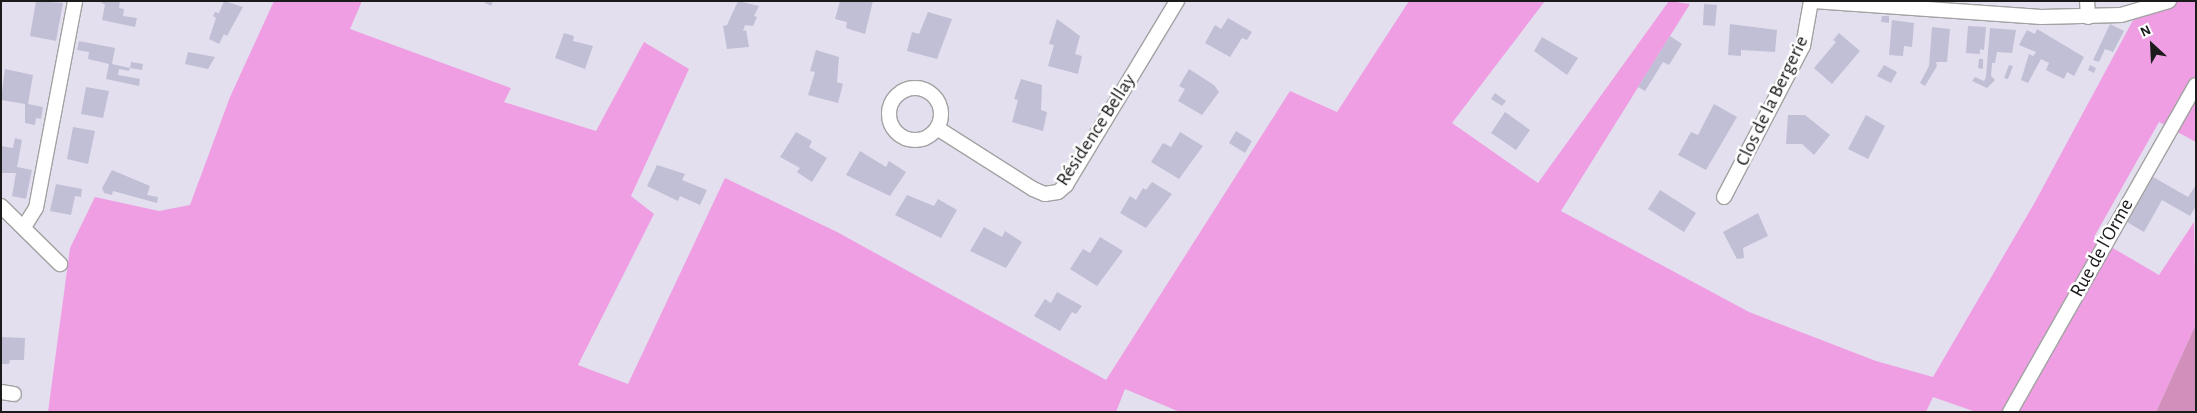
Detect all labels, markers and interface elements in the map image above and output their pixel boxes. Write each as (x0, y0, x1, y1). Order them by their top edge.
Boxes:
north arrow (2127, 20, 2177, 70)
text: N (2138, 23, 2153, 40)
street label: Clos de la Bergerie (1730, 32, 1814, 170)
street label: Résidence Bellay (1051, 69, 1141, 191)
street label: Rue de l'Orme (2065, 195, 2139, 301)

